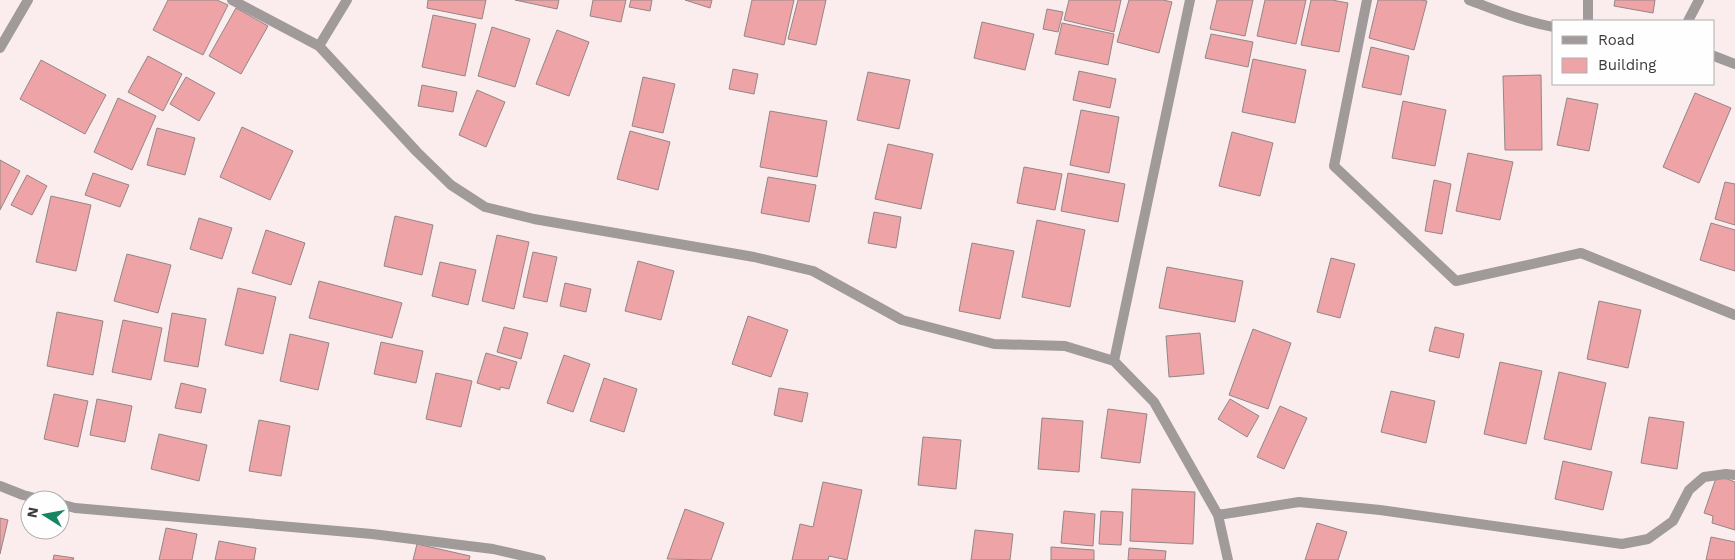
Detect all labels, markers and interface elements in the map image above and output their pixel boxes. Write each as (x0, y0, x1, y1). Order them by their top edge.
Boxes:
legend (1552, 20, 1715, 85)
text: Road (1598, 31, 1635, 49)
text: Building (1598, 56, 1656, 74)
north arrow (20, 490, 70, 540)
text: N (23, 506, 41, 519)

